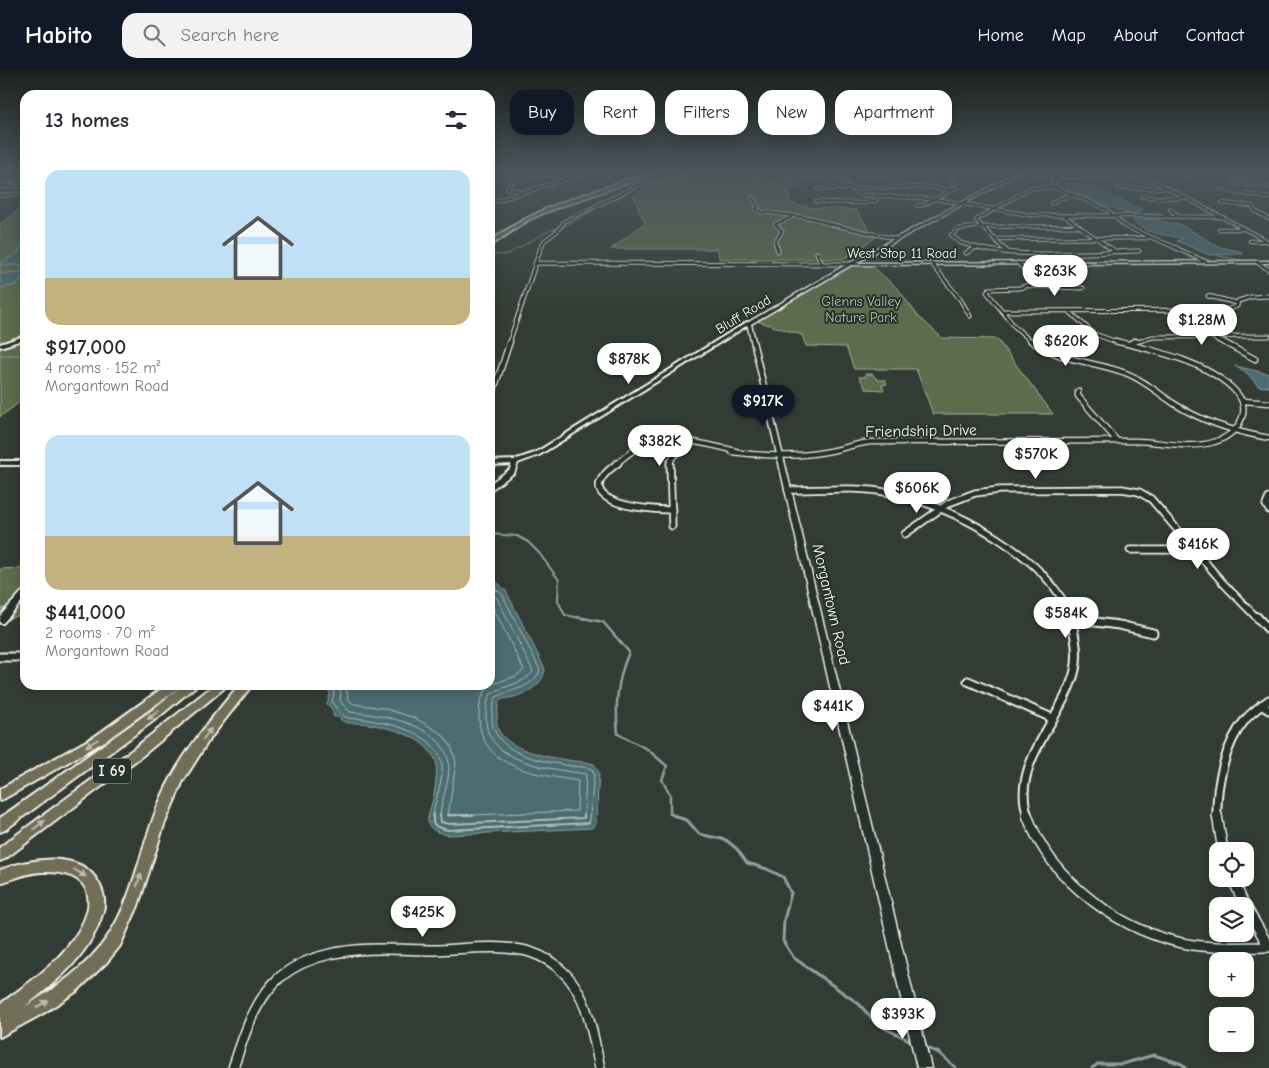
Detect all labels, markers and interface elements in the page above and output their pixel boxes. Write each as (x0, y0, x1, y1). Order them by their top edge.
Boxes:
search box (122, 13, 472, 58)
text: Habito (25, 21, 92, 49)
icon: search (140, 21, 168, 49)
text: Search here (180, 24, 279, 46)
text: Home (977, 25, 1024, 46)
text: Map (1052, 25, 1086, 46)
text: About (1114, 25, 1158, 46)
text: Contact (1186, 25, 1244, 46)
chip: Buy (510, 90, 574, 135)
chip: Rent (584, 90, 655, 135)
chip: Filters (665, 90, 748, 135)
chip: New (758, 90, 825, 135)
chip: Apartment (835, 90, 952, 135)
icon: filters (442, 106, 470, 134)
text: 13 homes (45, 108, 129, 132)
icon: home (213, 203, 303, 293)
street label: West Stop 11 Road (847, 245, 957, 262)
pin: $263K (1020, 254, 1090, 297)
text: $263K (1034, 262, 1076, 280)
street label: Bluff Road (712, 291, 774, 338)
park label: Glenns Valley Nature Park (821, 293, 901, 326)
pin: $1.28M (1161, 304, 1243, 346)
text: $1.28M (1178, 311, 1226, 329)
pin: $620K (1031, 324, 1101, 367)
text: $620K (1044, 332, 1088, 350)
text: $917,000 (45, 335, 126, 359)
pin: $878K (594, 342, 664, 385)
text: $878K (608, 350, 650, 368)
text: 4 rooms · 152 m² (45, 359, 160, 377)
text: Morgantown Road (45, 377, 169, 395)
pin: $917K (728, 384, 798, 427)
text: $917K (743, 392, 783, 410)
street label: Friendship Drive (865, 421, 977, 441)
pin: $382K (625, 424, 695, 467)
text: $382K (639, 432, 681, 450)
pin: $570K (1001, 438, 1071, 480)
text: $570K (1014, 445, 1058, 463)
icon: home (213, 468, 303, 558)
pin: $606K (882, 472, 952, 514)
text: $606K (895, 479, 939, 497)
pin: $416K (1163, 528, 1233, 570)
text: $416K (1178, 535, 1218, 553)
street label: Morgantown Road (808, 542, 854, 667)
pin: $584K (1031, 596, 1101, 639)
text: $441,000 (45, 600, 126, 624)
text: $584K (1045, 604, 1087, 622)
text: 2 rooms · 70 m² (45, 624, 155, 642)
text: Morgantown Road (45, 642, 169, 660)
pin: $441K (798, 690, 868, 732)
text: $441K (813, 697, 853, 715)
one-way arrow (146, 710, 160, 720)
one-way arrow (201, 728, 212, 741)
one-way arrow (86, 738, 99, 748)
road number: I 69 (93, 758, 131, 784)
one-way arrow (32, 820, 45, 831)
map controls (1209, 842, 1254, 1052)
button: locate (1209, 842, 1254, 887)
one-way arrow (73, 868, 86, 878)
one-way arrow (136, 873, 143, 888)
pin: $425K (388, 896, 458, 938)
button: layers (1209, 897, 1254, 942)
text: $425K (402, 903, 444, 921)
button: + (1209, 952, 1254, 997)
pin: $393K (868, 998, 938, 1040)
one-way arrow (35, 999, 48, 1008)
text: $393K (882, 1005, 924, 1023)
button: − (1209, 1007, 1254, 1052)

